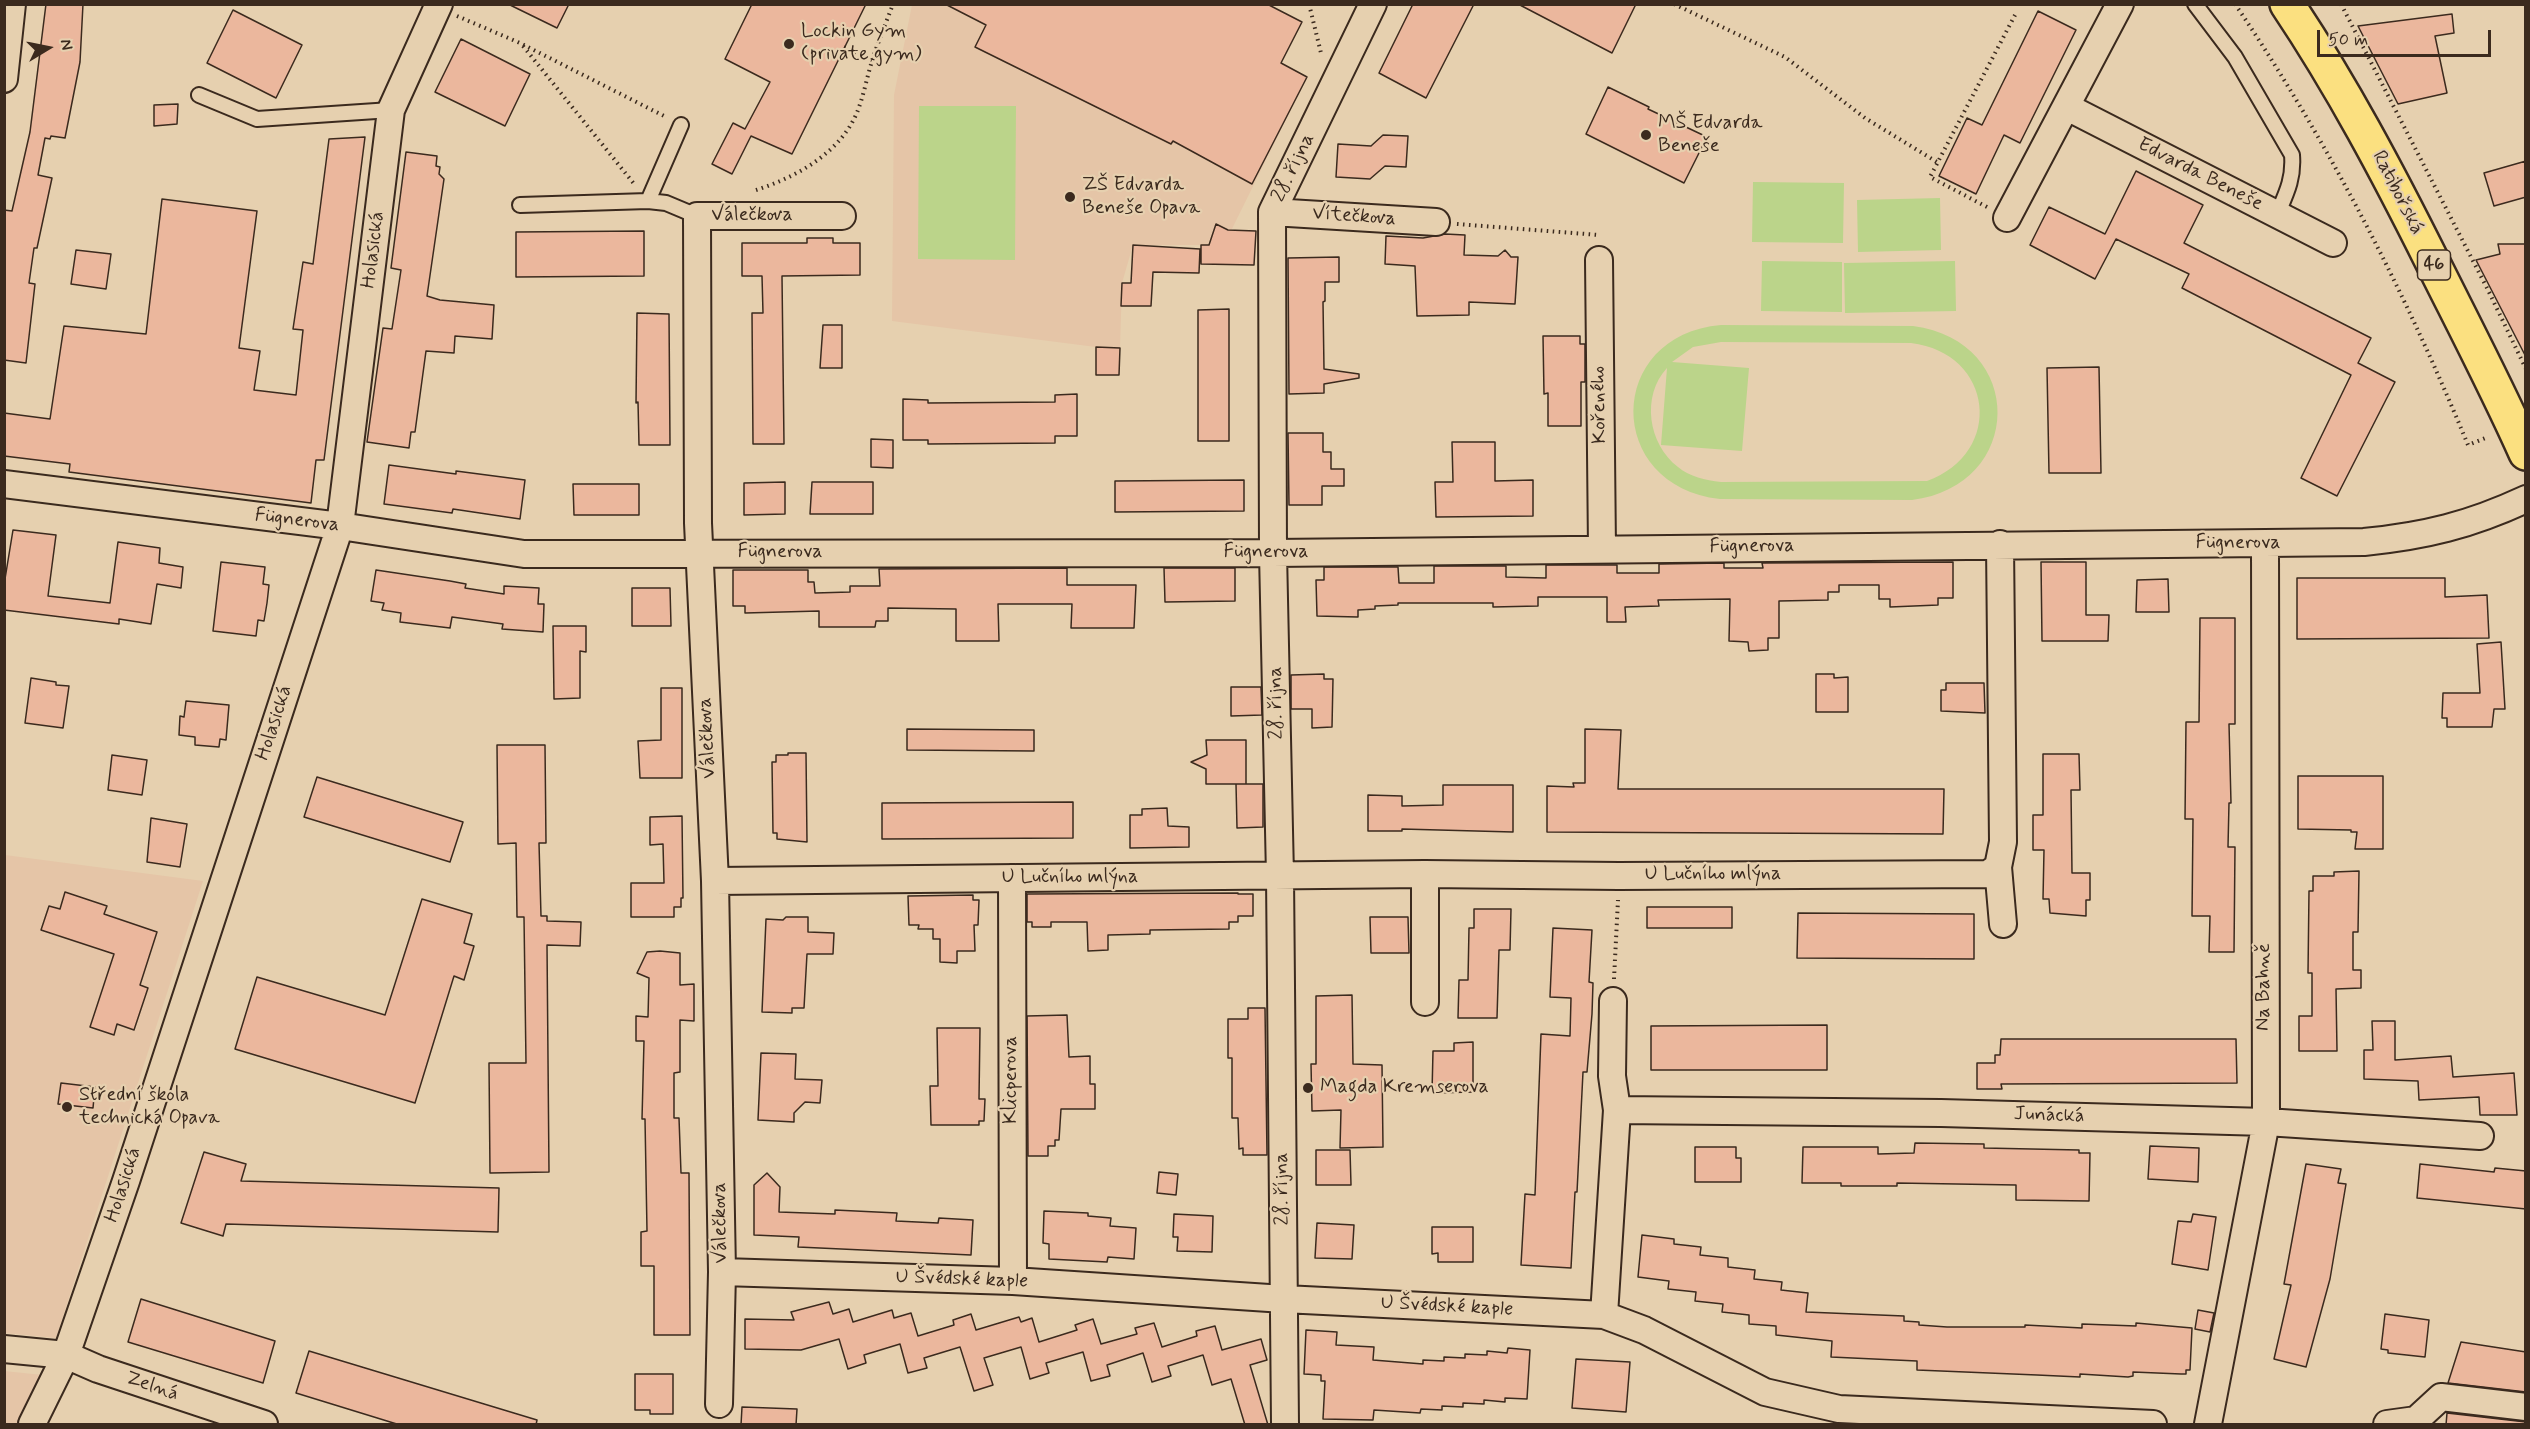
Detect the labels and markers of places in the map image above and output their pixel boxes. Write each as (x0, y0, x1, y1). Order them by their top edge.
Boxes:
place label: Lockin Gym (private gym) (801, 20, 922, 67)
marker: Lockin Gym (private gym) (782, 37, 796, 51)
place label: MŠ Edvarda Beneše (1658, 112, 1762, 159)
marker: MŠ Edvarda Beneše (1639, 128, 1653, 142)
place label: ZŠ Edvarda Beneše Opava (1082, 174, 1200, 221)
marker: ZŠ Edvarda Beneše Opava (1063, 190, 1077, 204)
place label: Magda Kremserova (1320, 1076, 1489, 1100)
marker: Magda Kremserova (1301, 1081, 1315, 1095)
place label: Střední škola technická Opava (79, 1084, 220, 1131)
marker: Střední škola technická Opava (60, 1100, 74, 1114)

